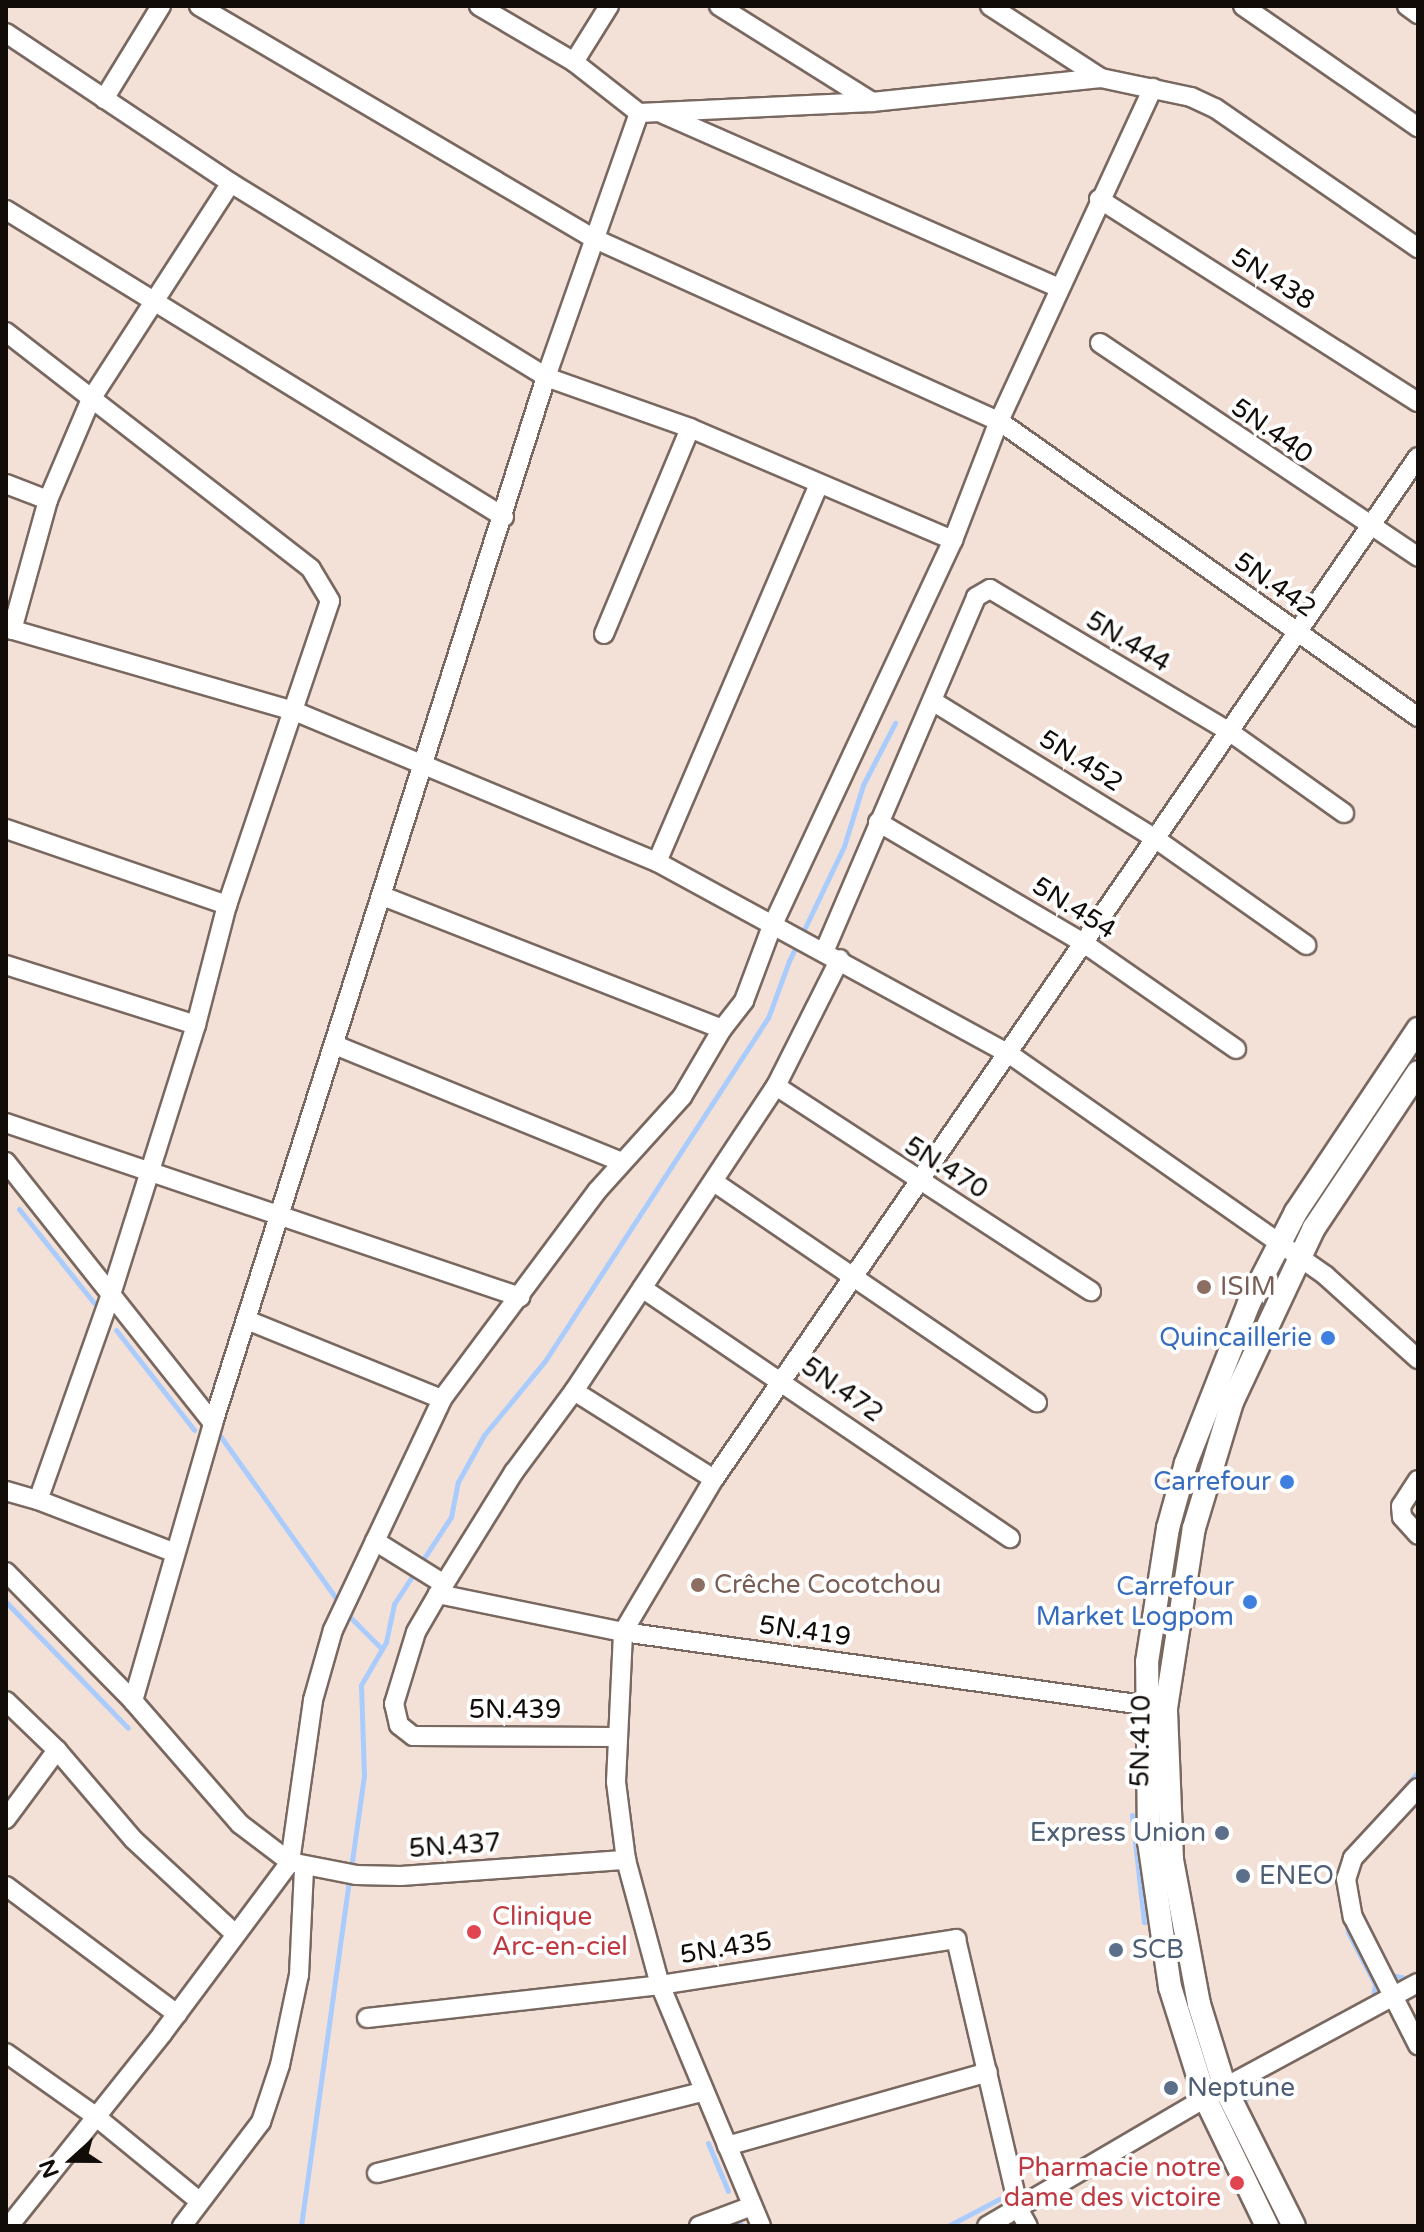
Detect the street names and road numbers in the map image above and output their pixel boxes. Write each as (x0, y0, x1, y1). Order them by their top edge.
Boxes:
street label: 5N.438 (1226, 241, 1320, 317)
street label: 5N.440 (1225, 392, 1319, 470)
street label: 5N.442 (1228, 546, 1322, 624)
street label: 5N.444 (1080, 605, 1176, 679)
street label: 5N.452 (1034, 723, 1128, 799)
street label: 5N.454 (1027, 870, 1121, 946)
street label: 5N.470 (899, 1130, 993, 1206)
street label: 5N.472 (795, 1351, 889, 1429)
street label: 5N.419 (757, 1609, 853, 1653)
street label: 5N.439 (469, 1694, 561, 1726)
street label: 5N.410 (1125, 1695, 1157, 1787)
street label: 5N.437 (408, 1827, 502, 1865)
street label: 5N.435 (678, 1925, 774, 1971)

